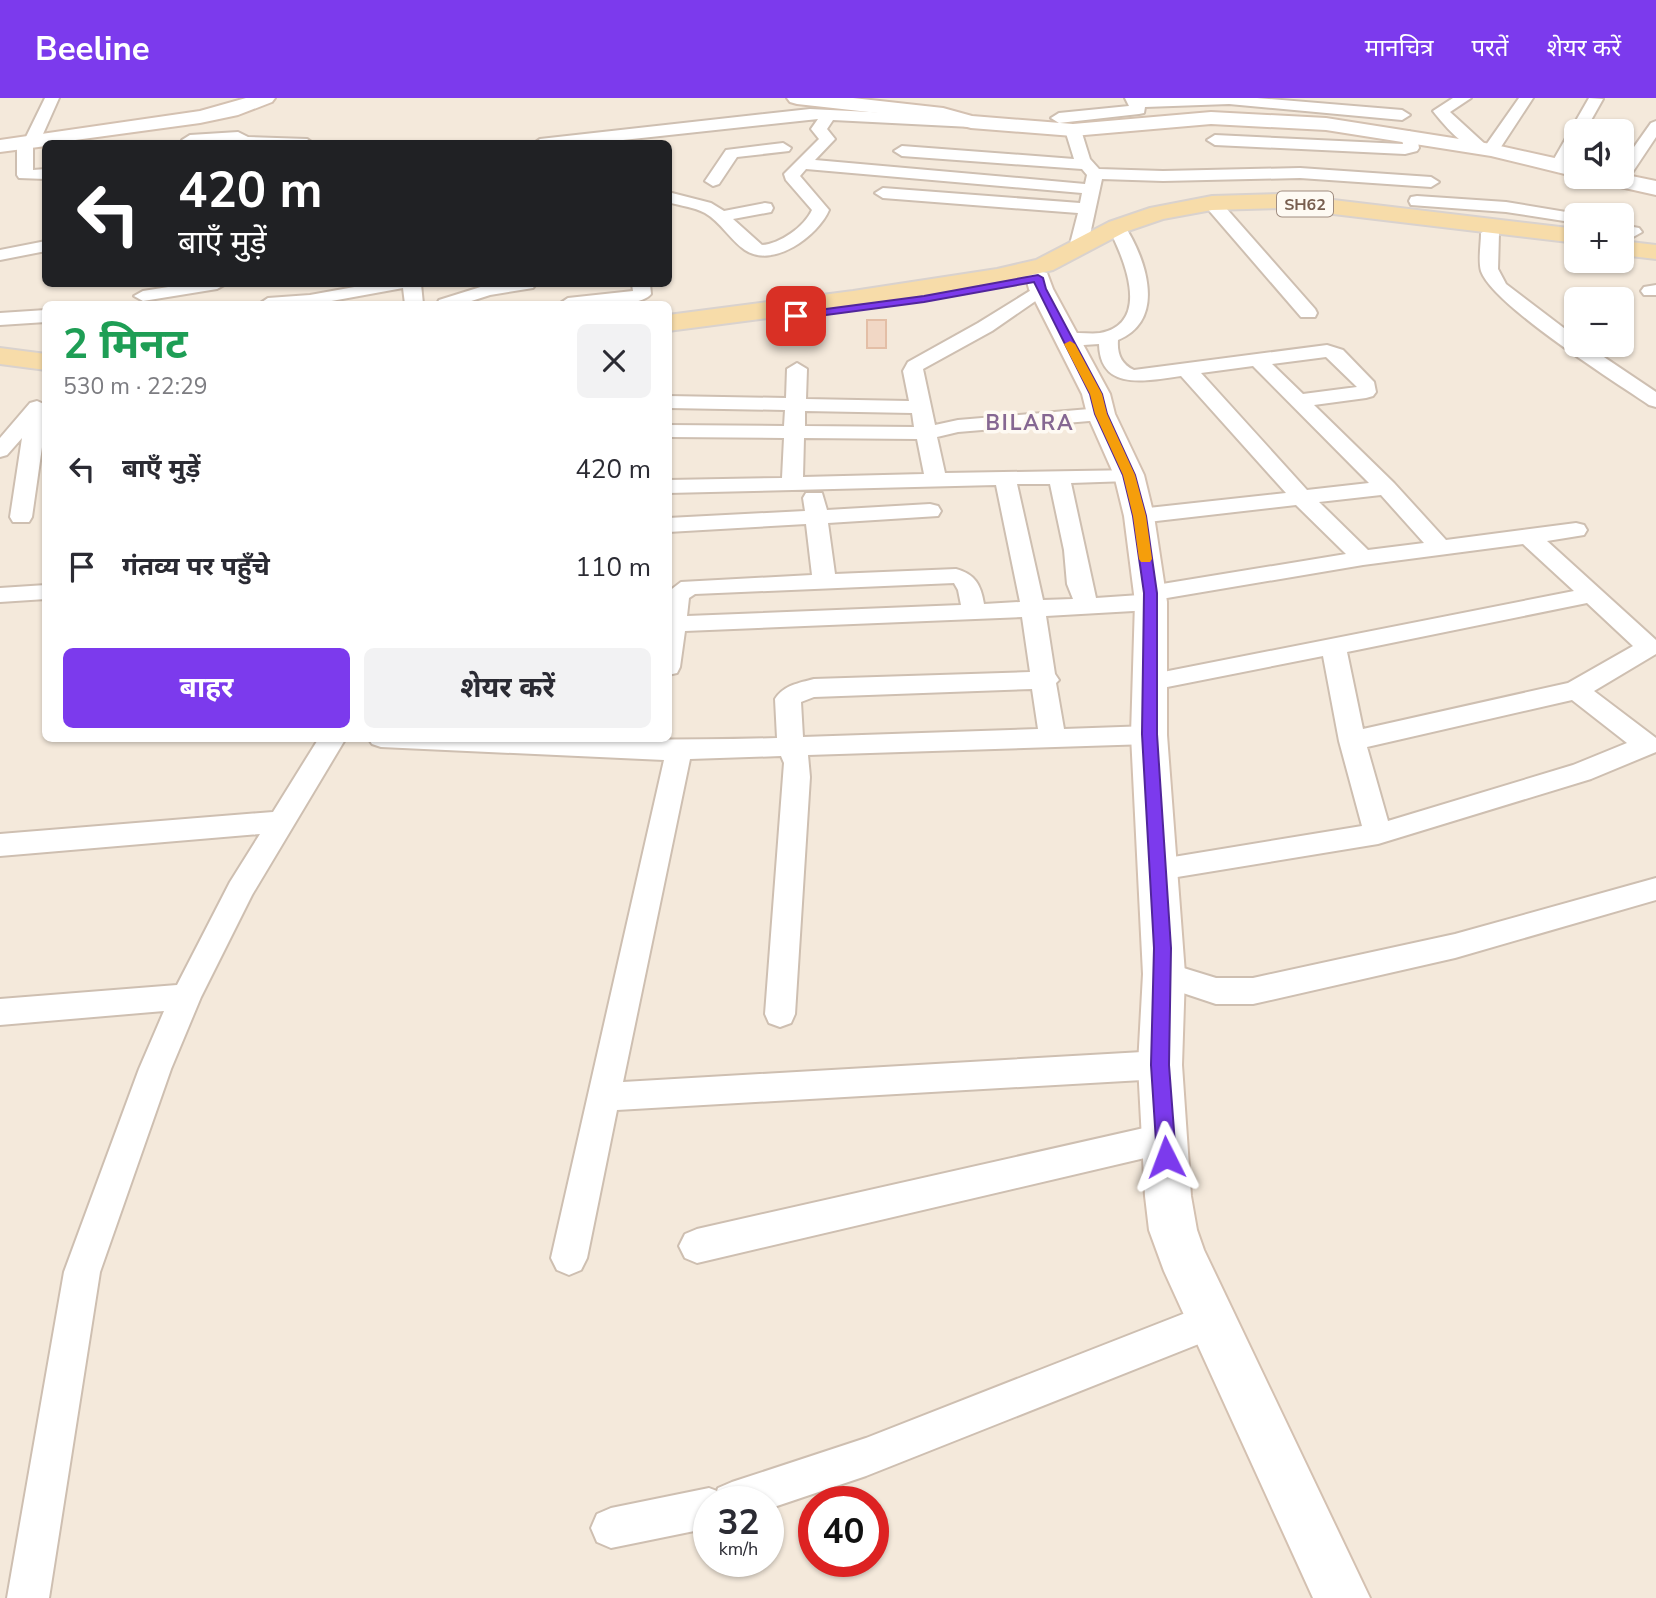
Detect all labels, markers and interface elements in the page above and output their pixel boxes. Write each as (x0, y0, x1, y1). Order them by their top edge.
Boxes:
text: Beeline (35, 27, 150, 72)
text: मानचित्र (1365, 32, 1433, 64)
text: परतें (1471, 32, 1509, 64)
text: शेयर करें (1547, 32, 1621, 64)
map controls (1564, 119, 1634, 357)
button: sound (1564, 119, 1634, 189)
text: 420 m (178, 157, 322, 224)
icon: left (63, 168, 154, 259)
road number: SH62 (1277, 192, 1333, 216)
button: + (1564, 203, 1634, 273)
text: बाएँ मुड़ें (178, 221, 267, 264)
pin (766, 286, 826, 346)
button: − (1564, 287, 1634, 357)
icon: arrive (777, 297, 815, 335)
text: 2 मिनट (63, 316, 188, 373)
button: close (577, 324, 651, 398)
text: 530 m · 22:29 (63, 371, 208, 402)
district label: BILARA (985, 409, 1075, 437)
icon: left (63, 450, 101, 488)
text: बाएँ मुड़ें (122, 451, 200, 486)
text: 420 m (575, 452, 651, 487)
icon: arrive (63, 548, 101, 586)
text: गंतव्य पर पहुँचे (122, 549, 270, 584)
text: 110 m (575, 550, 651, 585)
button: बाहर (63, 648, 350, 728)
button: शेयर करें (364, 648, 651, 728)
position arrow (1129, 1120, 1203, 1194)
speed limit sign: 40 (798, 1486, 889, 1577)
text: 32 (717, 1499, 760, 1546)
text: km/h (719, 1537, 758, 1561)

